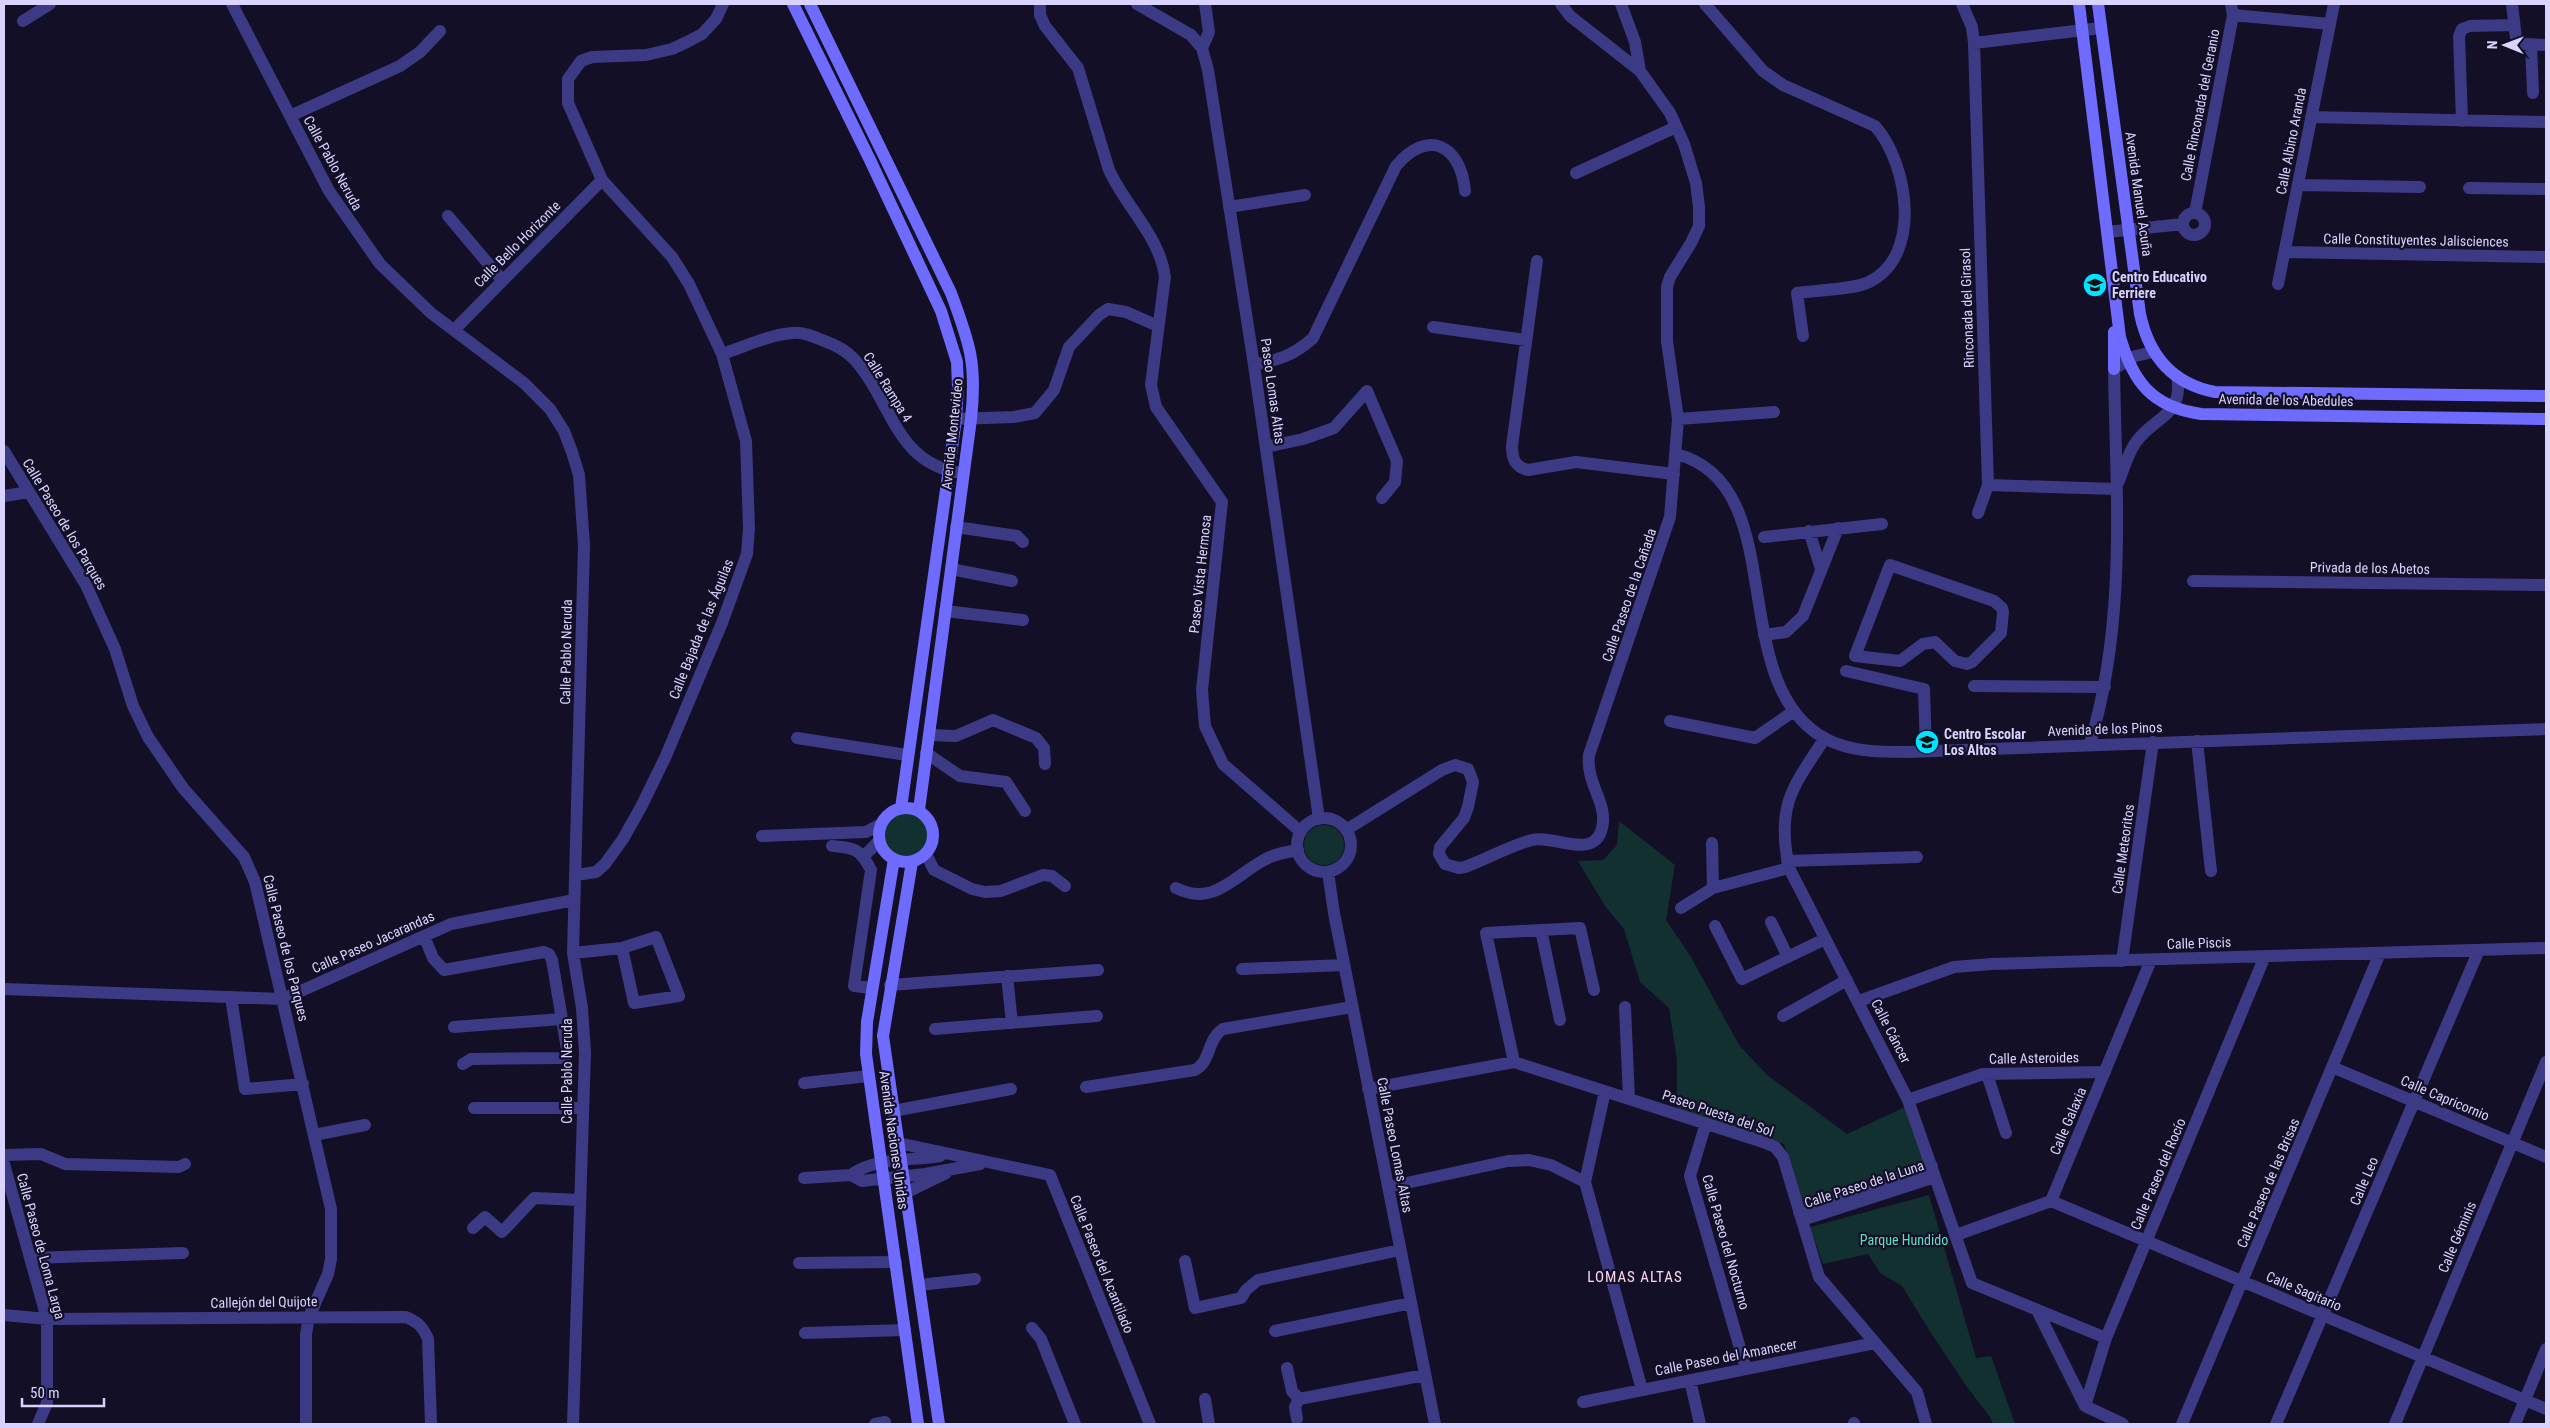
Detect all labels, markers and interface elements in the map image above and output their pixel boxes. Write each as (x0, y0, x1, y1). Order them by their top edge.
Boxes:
north arrow (2480, 20, 2530, 70)
street label: Calle Rinconada del Geranio (2177, 28, 2223, 182)
text: N (2484, 40, 2500, 49)
street label: Calle Albino Aranda (2273, 86, 2309, 196)
street label: Calle Pablo Neruda (300, 113, 366, 213)
street label: Avenida Manuel Acuña (2122, 131, 2156, 257)
street label: Calle Bello Horizonte (471, 197, 564, 290)
street label: Calle Constituyentes Jalisciences (2323, 230, 2509, 250)
street label: Rinconada del Girasol (1957, 248, 1977, 368)
place label: Centro Educativo Ferriere (2112, 269, 2207, 301)
school or university icon: Centro Educativo Ferriere (2082, 272, 2108, 298)
street label: Paseo Lomas Altas (1258, 337, 1288, 445)
street label: Calle Rampa 4 (860, 349, 916, 425)
street label: Avenida Montevideo (938, 378, 966, 490)
street label: Avenida de los Abedules (2218, 391, 2354, 409)
street label: Calle Paseo de los Parques (19, 455, 111, 593)
street label: Paseo Vista Hermosa (1186, 514, 1214, 634)
street label: Calle Paseo de la Cañada (1599, 526, 1659, 664)
street label: Calle Bajada de las Águilas (665, 556, 736, 701)
street label: Privada de los Abetos (2310, 559, 2430, 577)
street label: Calle Pablo Neruda (557, 599, 575, 705)
street label: Avenida de los Pinos (2047, 719, 2163, 739)
place label: Centro Escolar Los Altos (1944, 726, 2026, 758)
school or university icon: Centro Escolar Los Altos (1914, 729, 1940, 755)
street label: Calle Meteoritos (2109, 803, 2137, 895)
street label: Calle Paseo de los Parques (260, 873, 312, 1023)
street label: Calle Paseo Jacarandas (309, 908, 437, 976)
street label: Calle Piscis (2167, 934, 2231, 952)
street label: Calle Cáncer (1868, 996, 1914, 1066)
street label: Calle Pablo Neruda (559, 1018, 575, 1124)
street label: Calle Asteroides (1989, 1049, 2079, 1067)
street label: Avenida Naciones Unidas (876, 1070, 912, 1210)
street label: Calle Capricornio (2398, 1072, 2492, 1124)
street label: Calle Paseo Lomas Altas (1374, 1076, 1416, 1214)
street label: Calle Galaxia (2047, 1085, 2089, 1157)
street label: Paseo Puesta del Sol (1660, 1086, 1776, 1140)
street label: Calle Paseo del Rocío (2127, 1116, 2189, 1232)
street label: Calle Paseo de las Brisas (2233, 1116, 2303, 1250)
street label: Calle Leo (2347, 1154, 2381, 1208)
street label: Calle Paseo de la Luna (1802, 1157, 1926, 1211)
street label: Calle Paseo de Loma Larga (14, 1171, 68, 1321)
street label: Calle Paseo del Nocturno (1699, 1173, 1753, 1311)
street label: Calle Paseo del Acantilado (1067, 1193, 1137, 1335)
street label: Calle Géminis (2435, 1199, 2479, 1275)
park label: Parque Hundido (1860, 1232, 1948, 1248)
district label: LOMAS ALTAS (1587, 1268, 1683, 1286)
street label: Calle Sagitario (2264, 1268, 2344, 1314)
street label: Callejón del Quijote (210, 1293, 318, 1311)
street label: Calle Paseo del Amanecer (1654, 1335, 1798, 1379)
scale bar (22, 1376, 105, 1408)
text: 50 m (30, 1384, 60, 1402)

